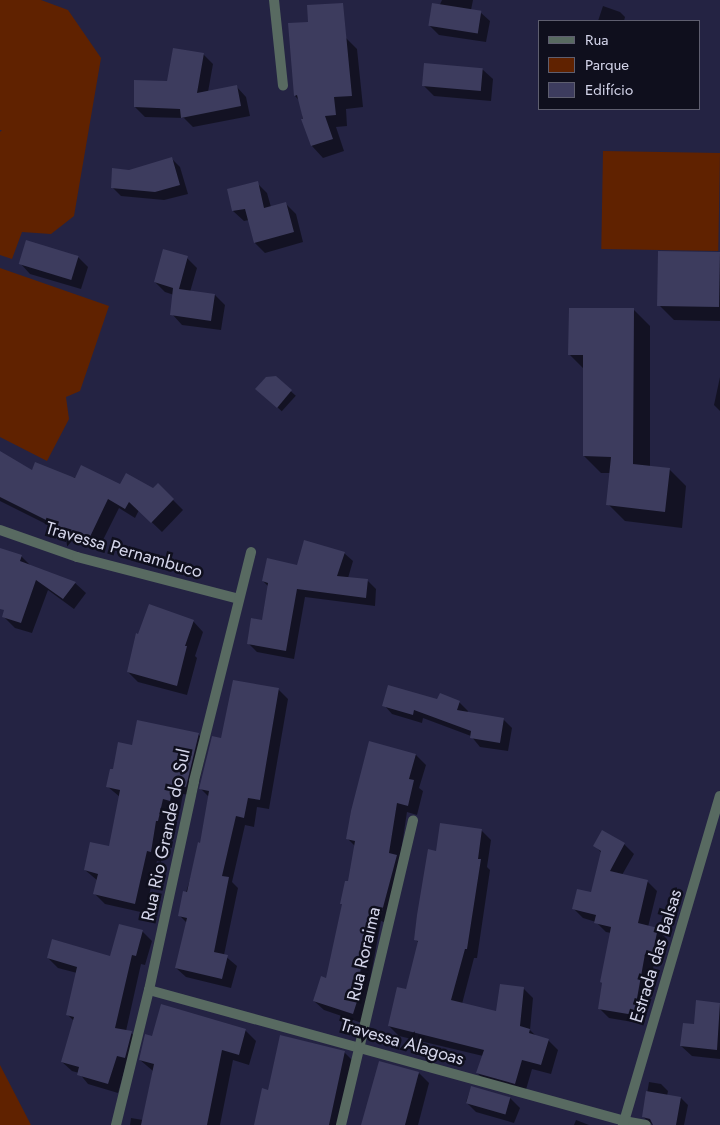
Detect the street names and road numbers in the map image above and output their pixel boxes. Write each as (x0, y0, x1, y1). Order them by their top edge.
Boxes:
street label: Travessa Pernambuco (43, 517, 205, 583)
street label: Rua Rio Grande do Sul (137, 747, 195, 923)
street label: Estrada das Balsas (625, 887, 687, 1025)
street label: Rua Roraima (343, 905, 385, 1003)
street label: Travessa Alagoas (338, 1014, 466, 1070)

